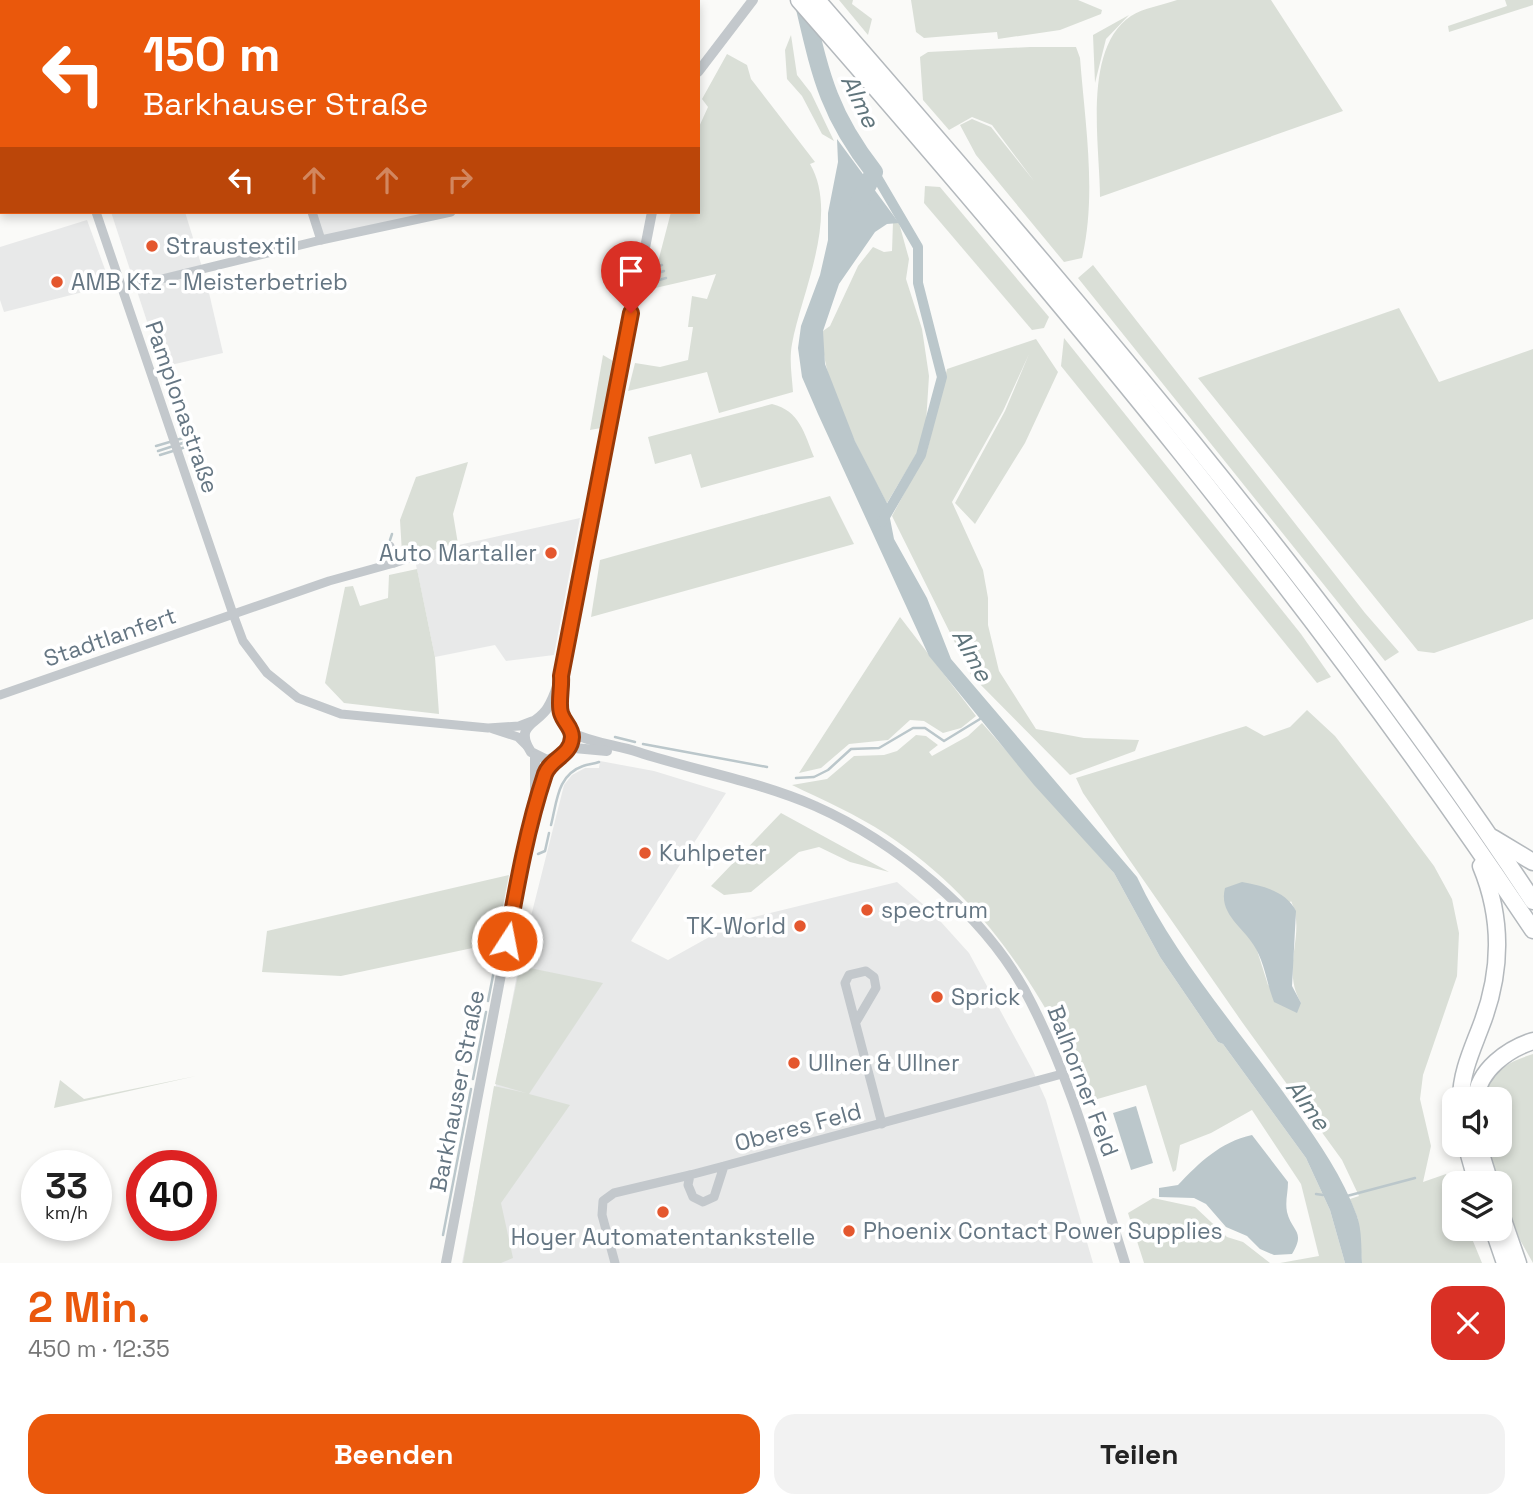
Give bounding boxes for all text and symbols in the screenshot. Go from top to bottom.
text: 150 m [143,23,281,85]
icon: left [28,28,119,119]
water label: Alme [834,69,887,133]
text: Barkhauser Straße [143,84,428,124]
icon: left [222,161,260,199]
icon: ahead [295,161,333,199]
icon: ahead [368,161,406,199]
icon: right [441,161,479,199]
place label: Straustextil [166,231,296,261]
marker: Straustextil [144,238,160,254]
pin [601,241,661,313]
icon: arrive [612,252,650,290]
place label: AMB Kfz - Meisterbetrieb [71,267,348,297]
marker: AMB Kfz - Meisterbetrieb [49,274,65,290]
street label: Pamplonastraße [138,317,226,497]
place label: Auto Martaller [379,538,537,568]
marker: Auto Martaller [543,545,559,561]
street label: Stadtlanfert [40,600,180,674]
water label: Alme [945,623,1000,687]
place label: Kuhlpeter [659,838,767,868]
marker: Kuhlpeter [637,845,653,861]
place label: spectrum [881,895,988,925]
marker: spectrum [859,902,875,918]
position arrow [470,904,544,978]
place label: TK-World [686,911,786,941]
marker: TK-World [792,918,808,934]
place label: Sprick [951,982,1020,1012]
street label: Barkhauser Straße [423,987,491,1195]
marker: Sprick [929,989,945,1005]
street label: Balhorner Feld [1040,1001,1126,1161]
place label: Ullner & Ullner [808,1048,960,1078]
marker: Ullner & Ullner [786,1055,802,1071]
water label: Alme [1279,1073,1338,1137]
map controls [1442,1087,1512,1241]
button: sound [1442,1087,1512,1157]
street label: Oberes Feld [731,1096,865,1158]
speed limit sign: 40 [126,1150,217,1241]
text: 33 [45,1164,88,1208]
button: layers [1442,1171,1512,1241]
text: km/h [45,1201,88,1224]
marker: Hoyer Automatentankstelle [655,1204,671,1220]
place label: Phoenix Contact Power Supplies [863,1216,1223,1246]
place label: Hoyer Automatentankstelle [511,1222,815,1252]
marker: Phoenix Contact Power Supplies [841,1223,857,1239]
text: 2 Min. [28,1281,150,1334]
button: close [1431,1286,1505,1360]
text: 450 m · 12:35 [28,1334,170,1364]
button: Beenden [28,1414,760,1494]
button: Teilen [774,1414,1505,1494]

